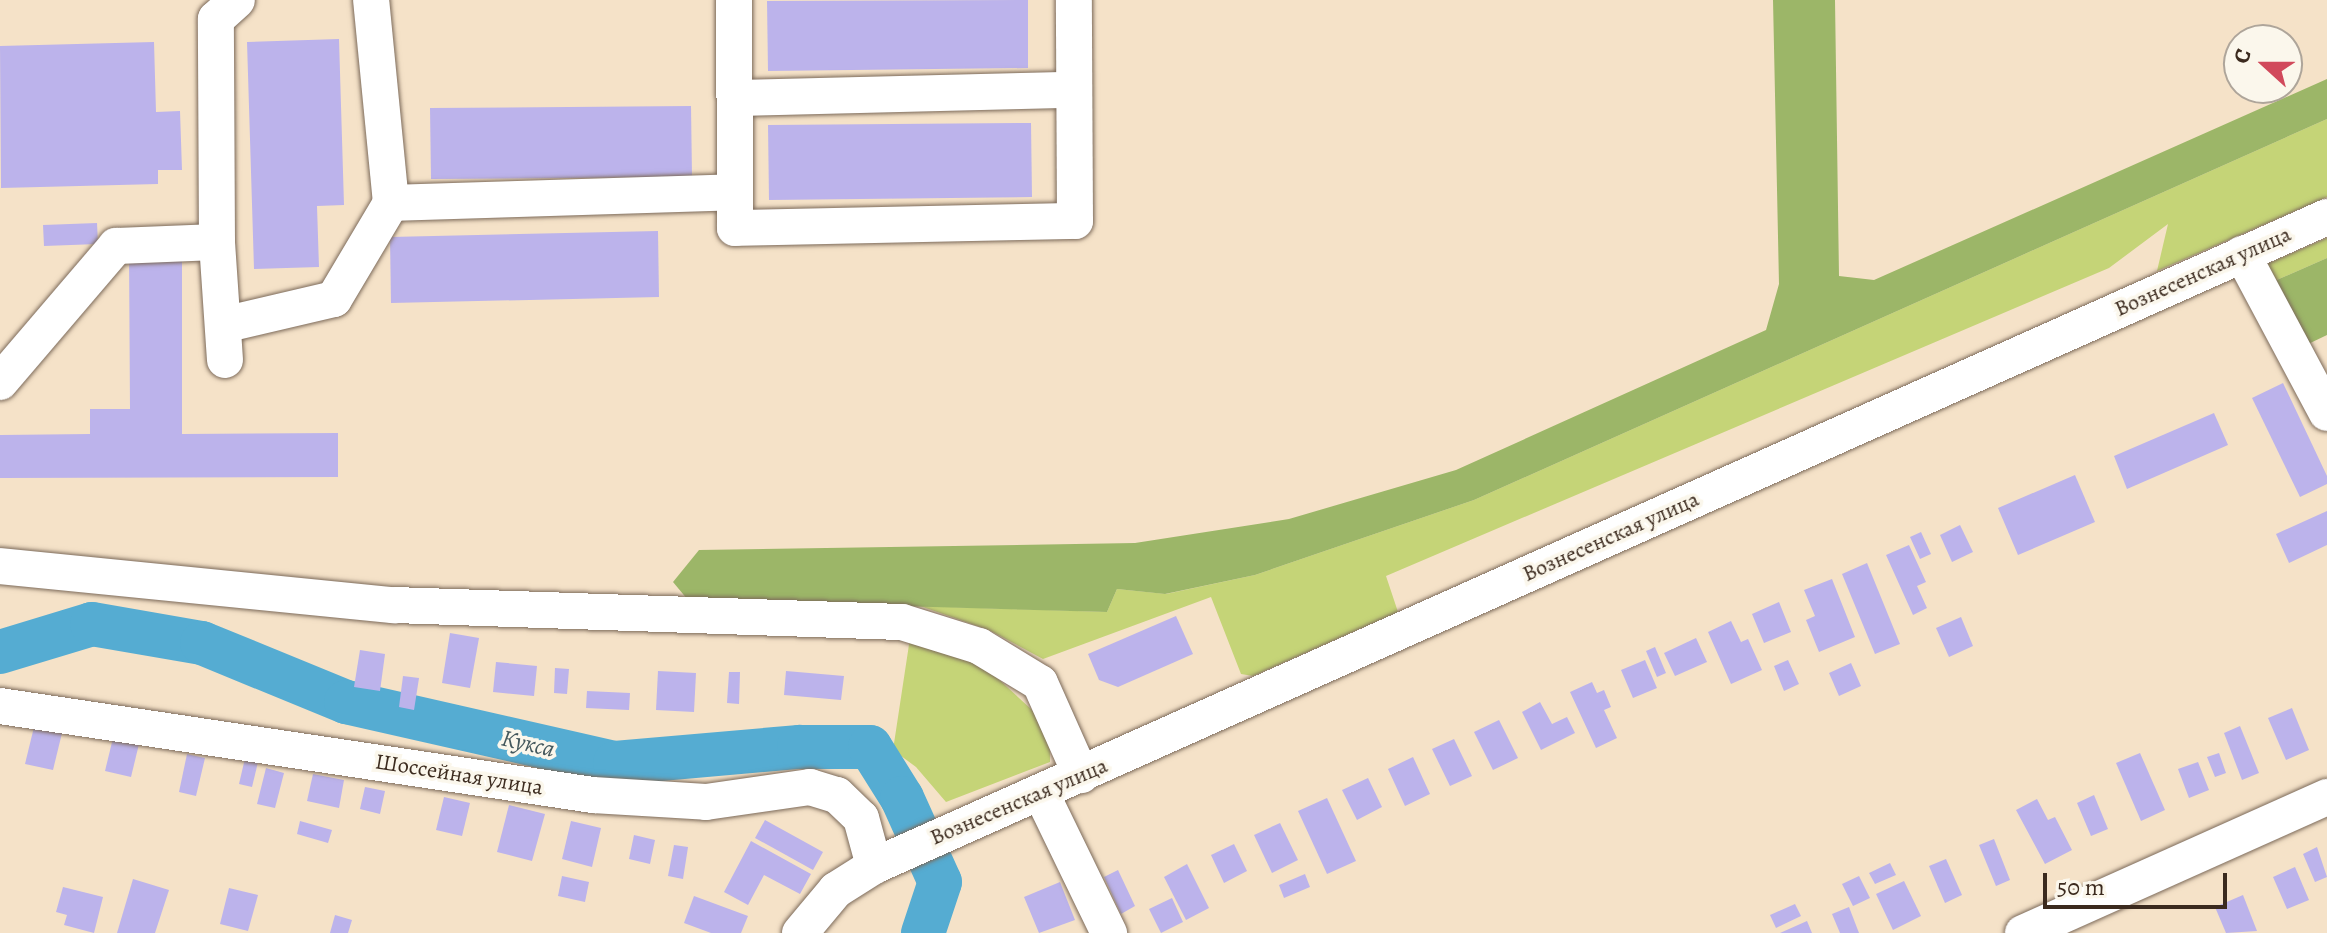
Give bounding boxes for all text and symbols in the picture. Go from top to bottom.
north arrow [2223,24,2303,104]
text: С [2226,44,2259,68]
street label: Вознесенская улица [2111,221,2295,323]
street label: Вознесенская улица [1519,486,1703,588]
water label: Кукса [499,724,557,764]
street label: Шоссейная улица [373,749,545,801]
street label: Вознесенская улица [926,753,1112,851]
scale bar [2047,857,2231,907]
text: 50 m [2057,871,2105,903]

